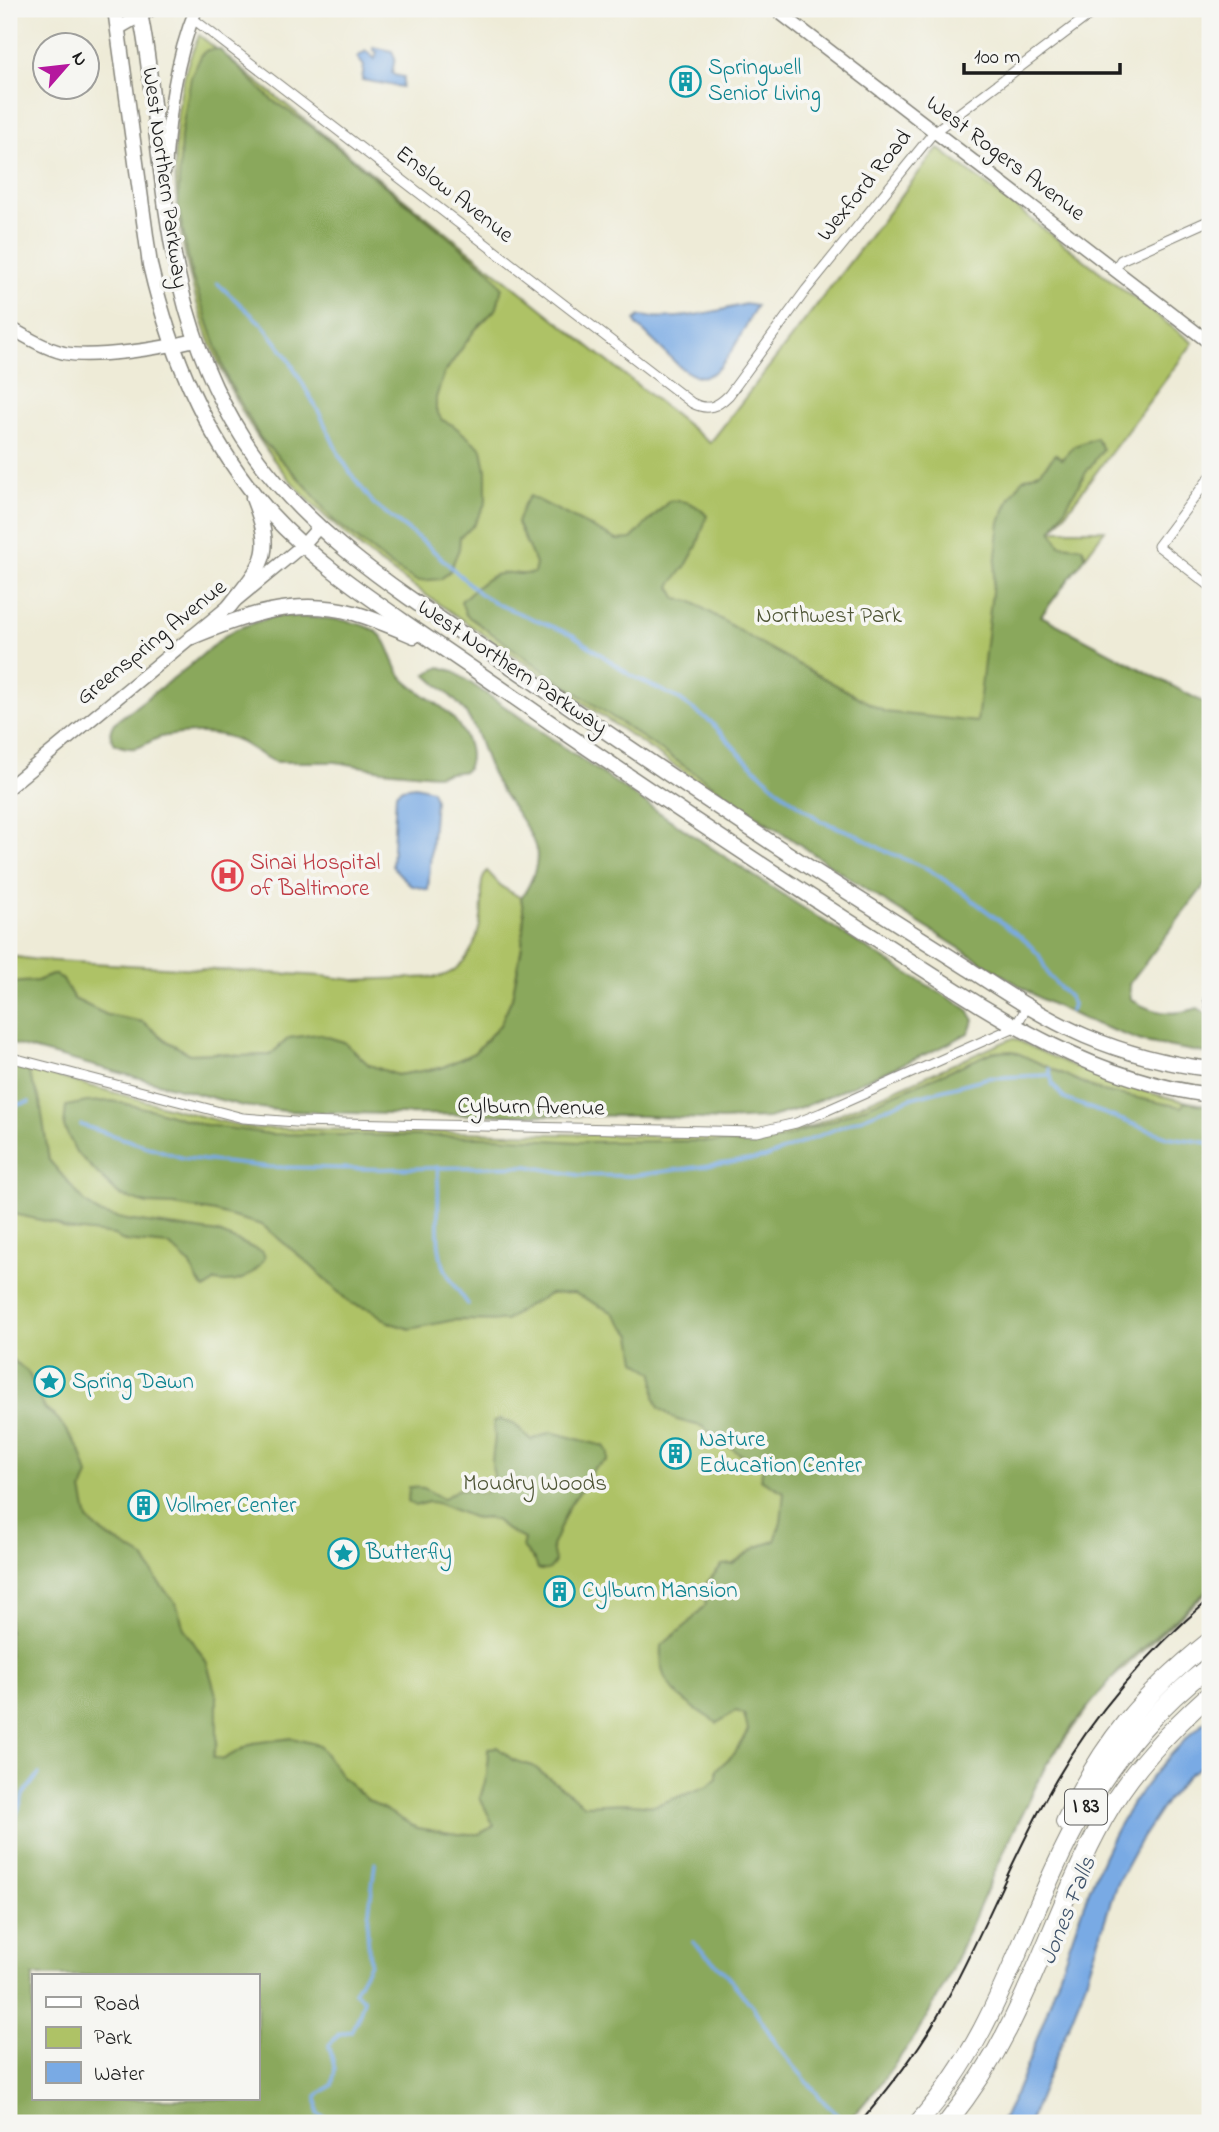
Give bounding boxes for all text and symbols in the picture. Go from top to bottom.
north arrow [32,32,102,102]
scale bar [964,32,1119,76]
text: 100 m [974,43,1020,73]
text: N [64,47,94,71]
place label: Springwell Senior Living [708,52,821,112]
building icon: Springwell Senior Living [668,64,702,98]
street label: West Northern Parkway [130,65,196,291]
street label: West Rogers Avenue [918,88,1092,231]
street label: Wexford Road [810,123,921,249]
street label: Enslow Avenue [388,138,521,252]
street label: Greenspring Avenue [70,571,236,715]
street label: West Northern Parkway [409,592,614,746]
park label: Northwest Park [756,600,903,633]
place label: Sinai Hospital of Baltimore [250,847,380,906]
hospital icon: Sinai Hospital of Baltimore [210,859,244,893]
street label: Cylburn Avenue [457,1090,606,1128]
place icon: Spring Dawn [32,1365,66,1399]
place label: Spring Dawn [72,1366,194,1400]
place label: Nature Education Center [699,1424,863,1483]
building icon: Nature Education Center [659,1436,693,1470]
park label: Moudry Woods [463,1468,607,1503]
building icon: Vollmer Center [126,1489,160,1523]
place label: Vollmer Center [165,1490,297,1523]
place icon: Butterfly [326,1536,360,1570]
place label: Butterfly [365,1537,452,1572]
building icon: Cylburn Mansion [542,1574,576,1608]
place label: Cylburn Mansion [582,1575,738,1610]
road number: I 83 [1065,1790,1107,1825]
water label: Jones Falls [1031,1851,1107,1970]
legend [32,1974,259,2100]
text: Road [94,1990,140,2020]
text: Park [94,2024,133,2054]
text: Water [94,2060,145,2090]

